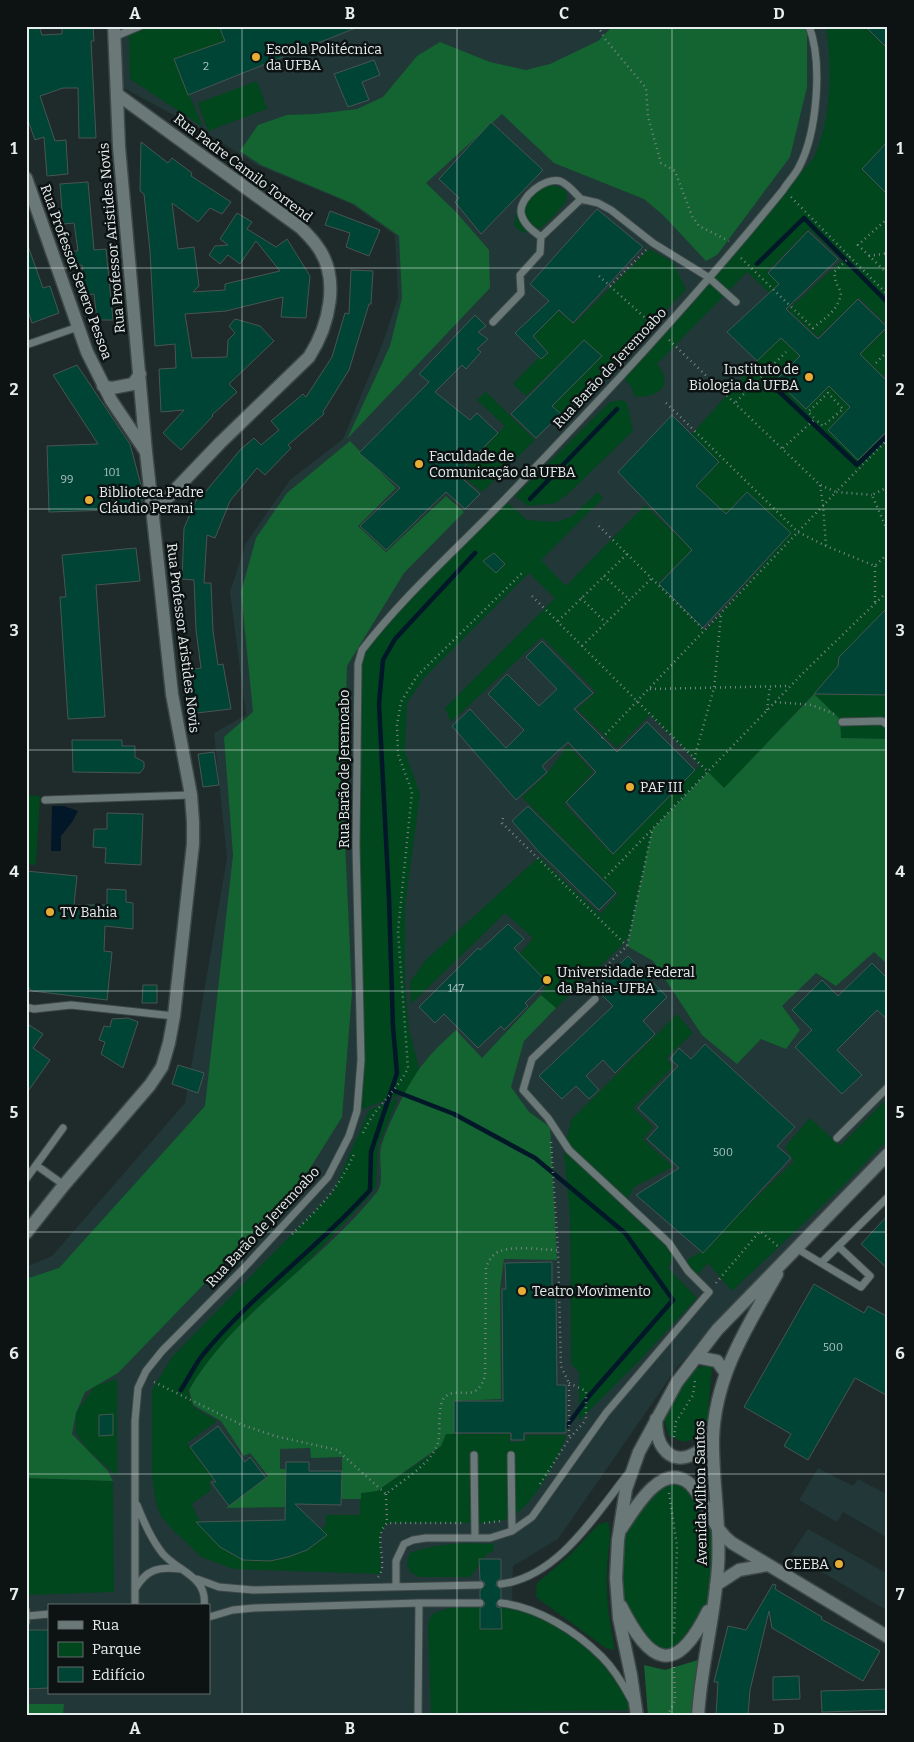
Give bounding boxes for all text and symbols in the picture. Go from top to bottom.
text: A [129,4,141,23]
text: B [345,4,355,23]
text: C [559,4,569,23]
text: D [773,4,785,23]
place label: Escola Politécnica da UFBA [266,41,382,74]
marker: Escola Politécnica da UFBA [250,51,262,63]
house number: 2 [203,60,209,73]
street label: Rua Padre Camilo Torrend [170,110,316,226]
text: 1 [11,139,18,158]
text: 1 [897,139,904,158]
street label: Rua Professor Aristides Novis [95,142,129,334]
street label: Rua Professor Severo Pessoa [36,182,116,362]
street label: Rua Barão de Jeremoabo [550,304,670,432]
place label: Instituto de Biologia da UFBA [689,361,799,394]
marker: Instituto de Biologia da UFBA [803,371,815,383]
text: 2 [9,380,19,399]
text: 2 [895,380,905,399]
place label: Faculdade de Comunicação da UFBA [429,448,576,481]
marker: Faculdade de Comunicação da UFBA [413,458,425,470]
house number: 101 [104,466,121,479]
house number: 99 [61,473,73,486]
place label: Biblioteca Padre Cláudio Perani [99,484,204,517]
marker: Biblioteca Padre Cláudio Perani [83,494,95,506]
street label: Rua Professor Aristides Novis [163,542,203,734]
text: 3 [9,621,19,640]
text: 3 [895,621,905,640]
street label: Rua Barão de Jeremoabo [336,690,353,848]
place label: PAF III [640,779,683,796]
marker: PAF III [624,781,636,793]
text: 4 [9,862,19,881]
text: 4 [895,862,905,881]
place label: TV Bahia [60,904,118,921]
marker: TV Bahia [44,906,56,918]
place label: Universidade Federal da Bahia-UFBA [557,964,695,997]
marker: Universidade Federal da Bahia-UFBA [541,974,553,986]
house number: 147 [448,982,465,995]
text: 5 [10,1103,19,1122]
text: 5 [896,1103,905,1122]
house number: 500 [713,1146,733,1159]
street label: Rua Barão de Jeremoabo [203,1163,323,1291]
place label: Teatro Movimento [532,1283,651,1300]
marker: Teatro Movimento [516,1285,528,1297]
house number: 500 [823,1341,843,1354]
text: 6 [9,1344,19,1363]
text: 6 [895,1344,905,1363]
street label: Avenida Milton Santos [691,1420,711,1566]
place label: CEEBA [784,1556,829,1573]
marker: CEEBA [833,1558,845,1570]
text: 7 [10,1585,19,1604]
text: 7 [896,1585,905,1604]
legend [48,1604,210,1694]
text: Rua [92,1616,119,1634]
text: Parque [92,1640,141,1658]
text: Edifício [92,1666,145,1684]
text: A [129,1719,141,1738]
text: B [345,1719,355,1738]
text: C [559,1719,569,1738]
text: D [773,1719,785,1738]

